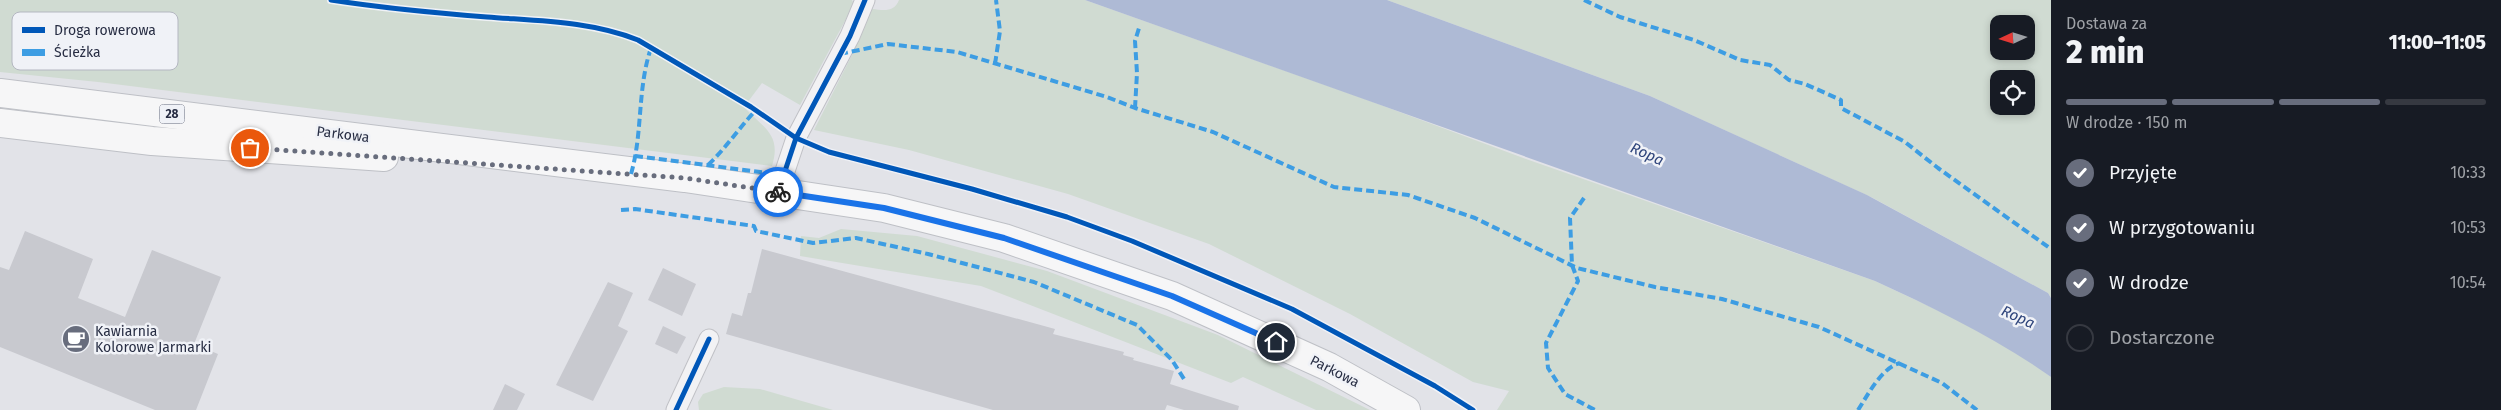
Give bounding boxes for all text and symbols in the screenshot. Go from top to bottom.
legend [12,12,178,70]
text: Dostawa za [2066,14,2147,33]
north arrow [1990,15,2035,60]
map controls [1990,15,2035,115]
text: Droga rowerowa [54,22,156,39]
text: 11:00–11:05 [2389,31,2486,54]
text: 2 min [2066,33,2144,71]
text: Ścieżka [54,43,101,61]
button: locate [1990,70,2035,115]
road number: 28 [160,105,184,124]
text: W drodze · 150 m [2066,113,2187,132]
street label: Parkowa [316,123,370,146]
pin [229,127,271,169]
icon: bag [236,134,264,162]
water label: Ropa [1628,139,1666,169]
icon: check [2066,159,2094,187]
text: Przyjęte [2109,161,2177,184]
text: 10:33 [2450,163,2486,182]
courier [753,167,803,217]
icon: bike [764,178,792,206]
icon: check [2066,214,2094,242]
text: W przygotowaniu [2109,216,2255,239]
text: 10:53 [2450,218,2486,237]
icon: check [2066,269,2094,297]
text: W drodze [2109,271,2189,294]
text: 10:54 [2450,273,2486,292]
water label: Ropa [1999,302,2037,332]
pin [1255,321,1297,363]
place label: Kawiarnia Kolorowe Jarmarki [95,323,211,356]
cafe icon: Kawiarnia Kolorowe Jarmarki [61,324,91,354]
text: Dostarczone [2109,326,2215,349]
icon: home [1262,328,1290,356]
street label: Parkowa [1307,352,1362,391]

